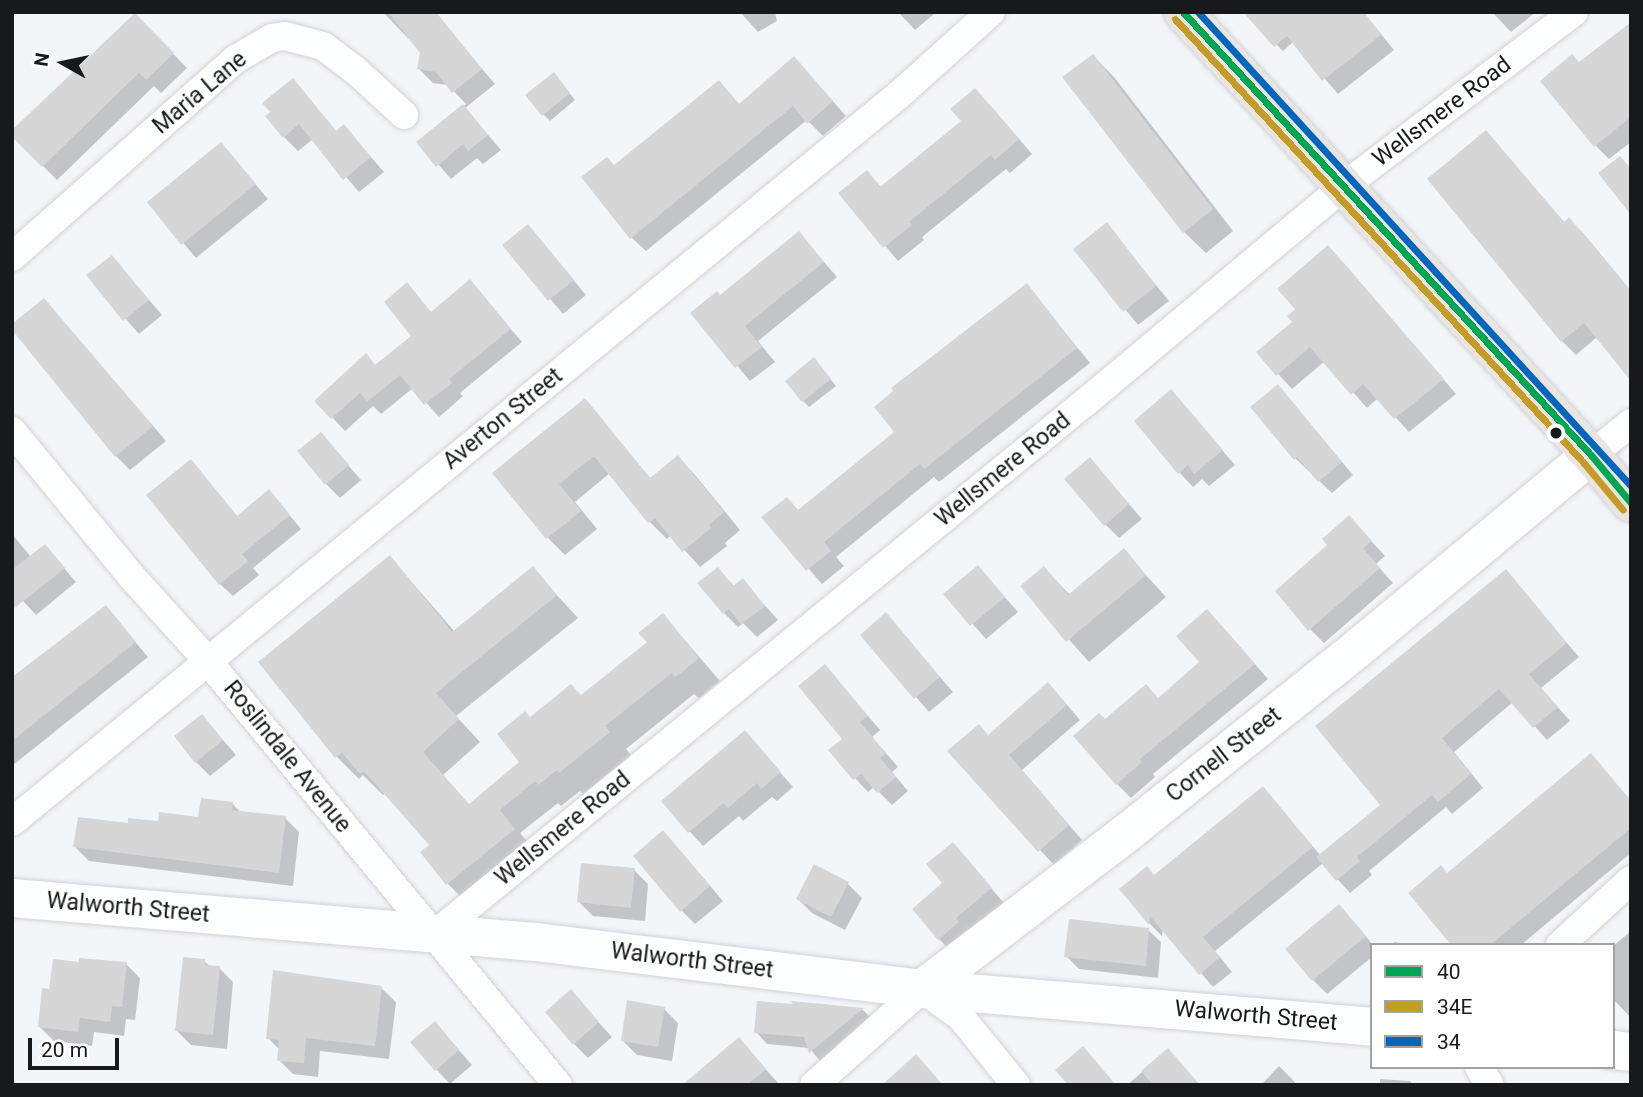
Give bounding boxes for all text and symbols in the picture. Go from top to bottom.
north arrow [28,28,98,98]
street label: Maria Lane [147,46,253,140]
text: N [29,51,54,68]
street label: Wellsmere Road [1367,51,1517,173]
street label: Averton Street [438,362,568,476]
street label: Wellsmere Road [930,407,1076,533]
unlabelled marker [1549,426,1563,440]
street label: Roslindale Avenue [217,676,357,838]
street label: Cornell Street [1161,702,1287,808]
street label: Wellsmere Road [490,766,636,892]
street label: Walworth Street [45,887,211,929]
street label: Walworth Street [609,937,775,985]
legend [1370,943,1615,1069]
text: 40 [1437,960,1461,984]
street label: Walworth Street [1173,995,1339,1037]
text: 34E [1437,995,1473,1019]
scale bar [32,1024,122,1068]
text: 34 [1437,1030,1461,1054]
text: 20 m [41,1038,88,1062]

